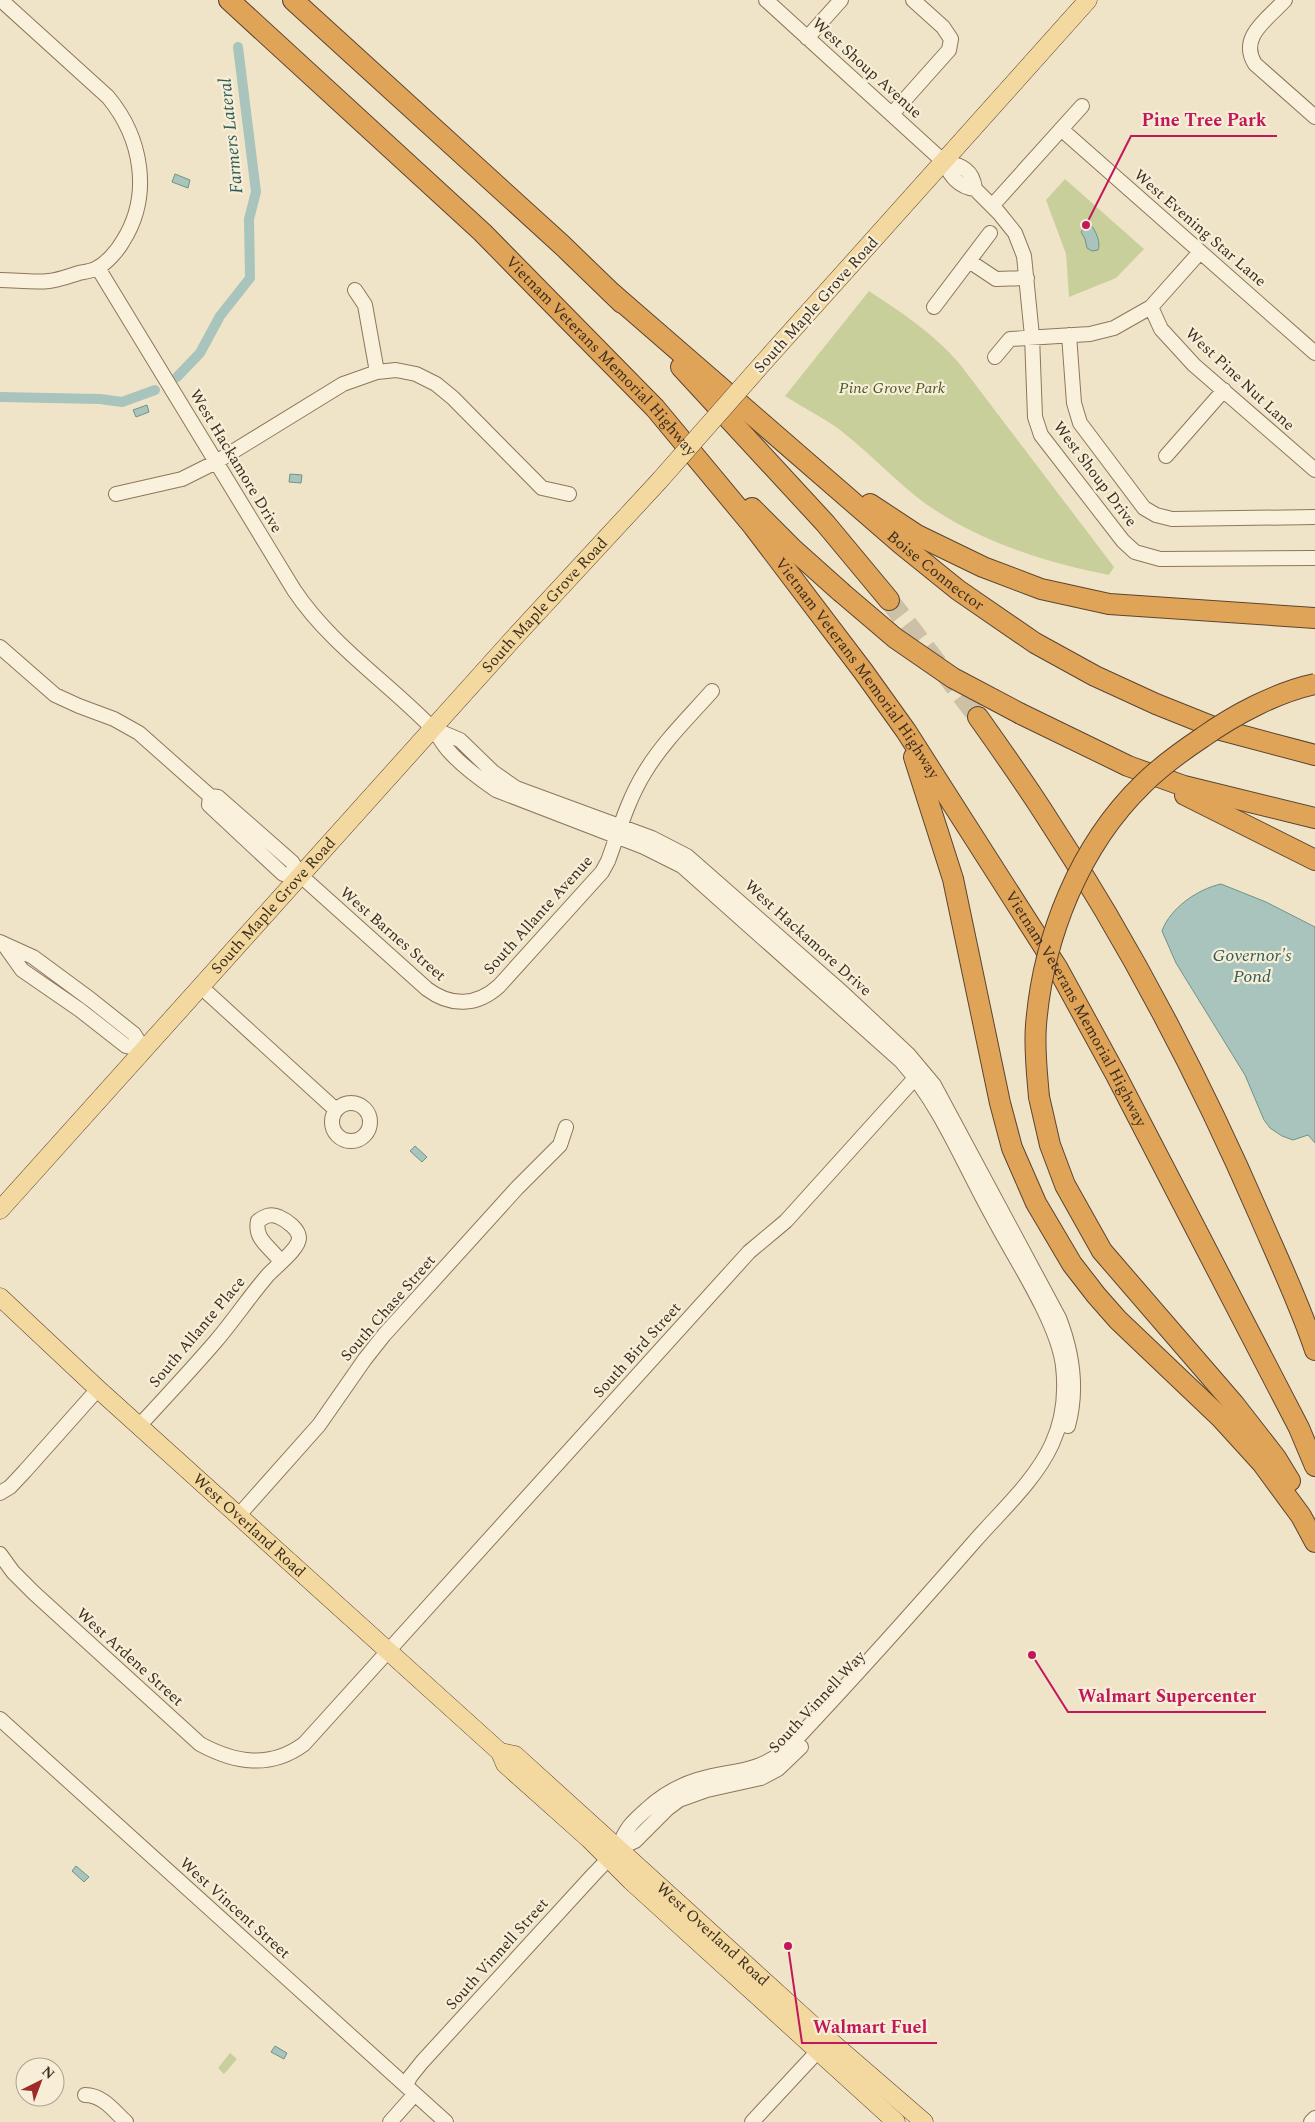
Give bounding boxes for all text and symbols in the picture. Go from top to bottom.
street label: West Shoup Avenue [807,12,927,124]
water label: Farmers Lateral [211,76,251,195]
callout: Pine Tree Park [1131,103,1277,136]
text: Pine Tree Park [1141,107,1267,134]
street label: West Evening Star Lane [1128,163,1272,293]
street label: South Maple Grove Road [748,231,884,379]
street label: Vietnam Veterans Memorial Highway [500,250,703,462]
street label: West Pine Nut Lane [1180,322,1300,436]
park label: Pine Grove Park [839,376,946,400]
street label: West Hackamore Drive [183,384,289,538]
street label: West Shoup Drive [1047,416,1143,532]
street label: Boise Connector [882,525,989,617]
street label: South Maple Grove Road [476,532,613,678]
street label: Vietnam Veterans Memorial Highway [769,552,946,785]
street label: South Maple Grove Road [205,832,341,980]
street label: South Allante Avenue [478,850,598,980]
street label: West Hackamore Drive [739,874,877,1002]
street label: West Barnes Street [334,881,452,987]
street label: Vietnam Veterans Memorial Highway [999,886,1153,1132]
water label: Governor's Pond [1212,942,1292,990]
street label: South Chase Street [335,1249,441,1367]
street label: South Allante Place [143,1271,251,1393]
street label: South Bird Street [587,1296,687,1403]
street label: West Overland Road [187,1468,311,1583]
street label: West Ardene Street [71,1602,189,1712]
street label: South Vinnell Way [763,1644,872,1759]
callout: Walmart Supercenter [1068,1679,1266,1712]
text: Walmart Supercenter [1078,1683,1256,1710]
street label: West Vincent Street [174,1852,296,1965]
street label: West Overland Road [651,1876,775,1992]
street label: South Vinnell Street [440,1892,554,2016]
callout: Walmart Fuel [802,2010,937,2043]
text: Walmart Fuel [813,2014,927,2041]
north arrow [15,2057,65,2107]
text: N [37,2061,60,2084]

